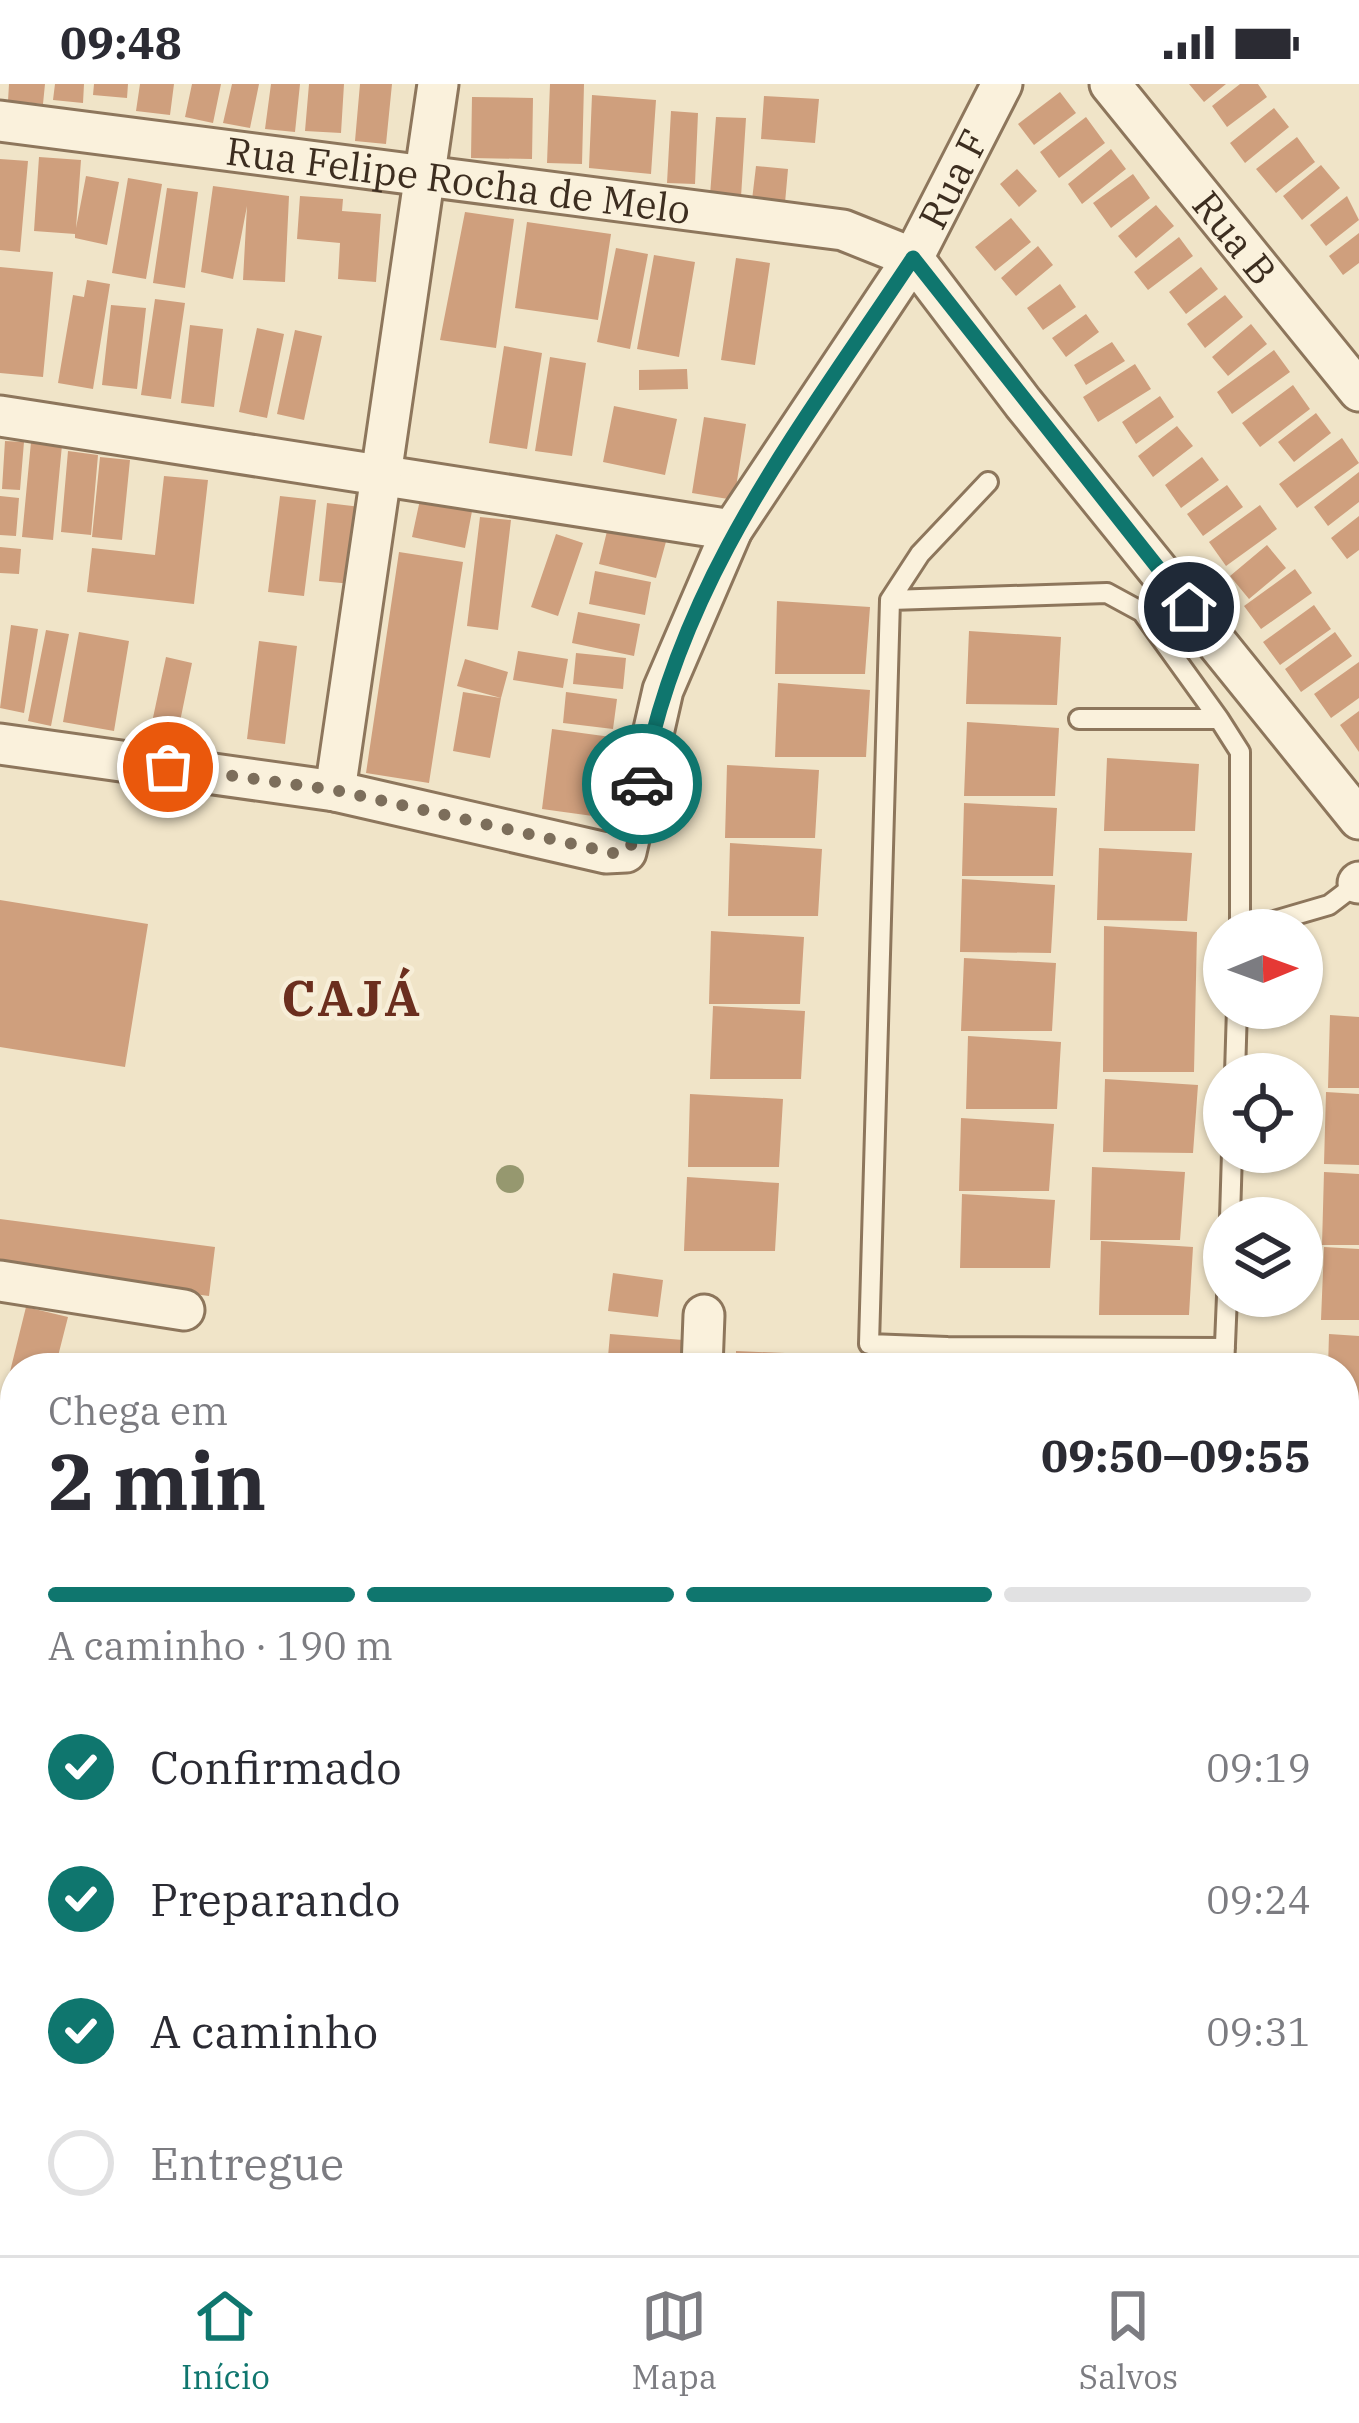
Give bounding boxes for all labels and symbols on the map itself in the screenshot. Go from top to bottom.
street label: Rua F [906,121,999,237]
street label: Rua Felipe Rocha de Melo [223,124,693,235]
street label: Rua B [1182,180,1289,295]
pin [1138,556,1240,658]
pin [117,716,219,818]
courier [582,724,702,844]
north arrow [1203,909,1323,1029]
district label: CAJÁ [281,964,423,1030]

